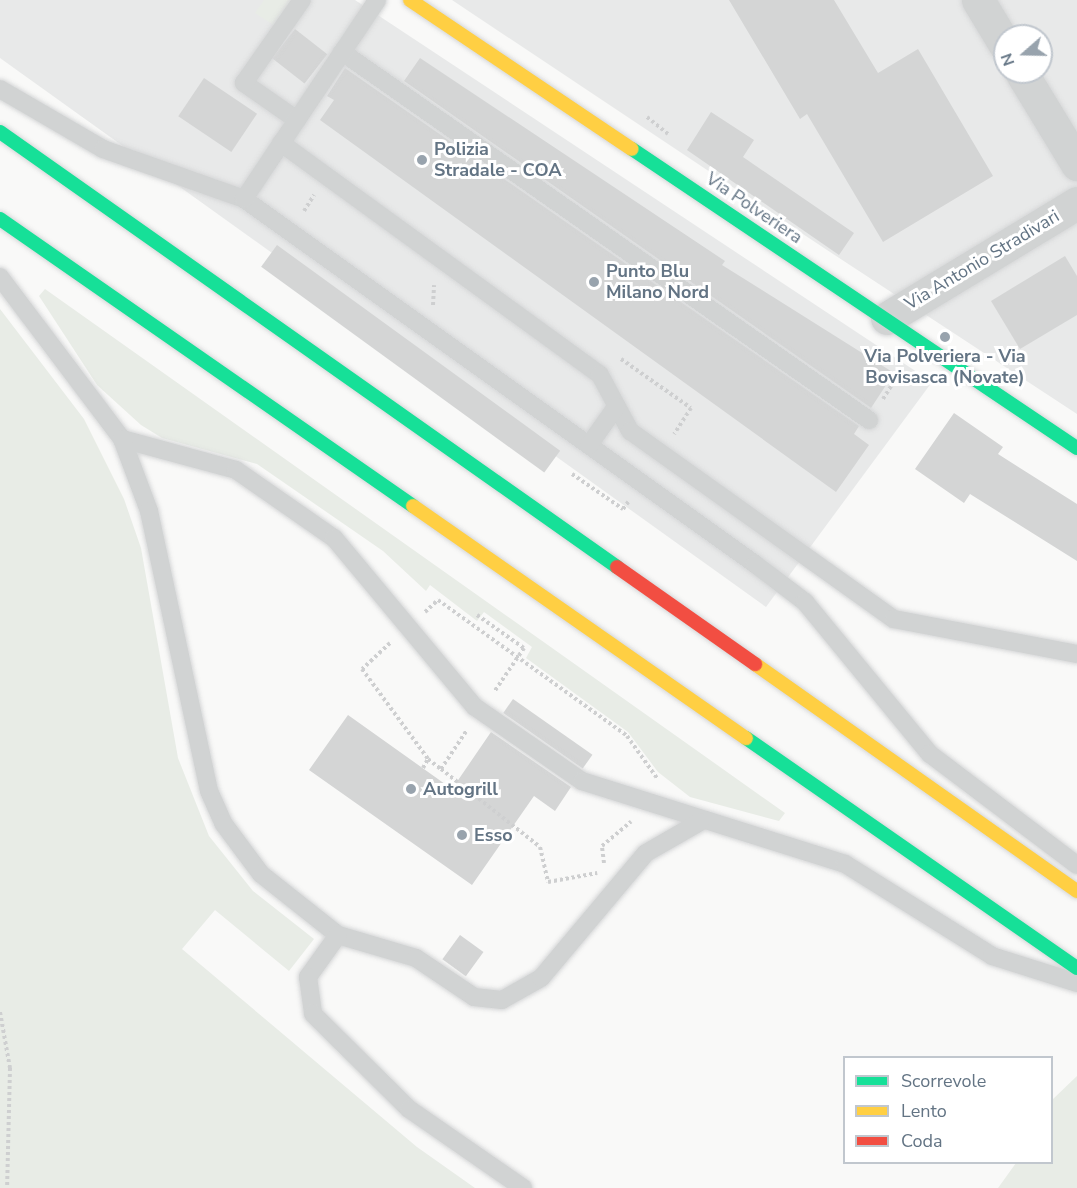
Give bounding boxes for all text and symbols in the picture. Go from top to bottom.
north arrow [993,24,1053,84]
text: N [996,50,1020,69]
place label: Polizia Stradale - COA [434,139,562,182]
marker: Polizia Stradale - COA [415,153,429,167]
street label: Via Polveriera [702,168,806,248]
street label: Via Antonio Stradivari [901,205,1063,315]
place label: Punto Blu Milano Nord [606,261,709,304]
marker: Punto Blu Milano Nord [587,275,601,289]
marker: Via Polveriera - Via Bovisasca (Novate) [938,330,952,344]
place label: Via Polveriera - Via Bovisasca (Novate) [864,346,1026,388]
place label: Autogrill [423,778,498,800]
marker: Autogrill [404,782,418,796]
place label: Esso [474,824,513,846]
marker: Esso [455,828,469,842]
legend [843,1056,1053,1164]
text: Scorrevole [901,1069,986,1093]
text: Lento [901,1099,947,1123]
text: Coda [901,1129,943,1153]

